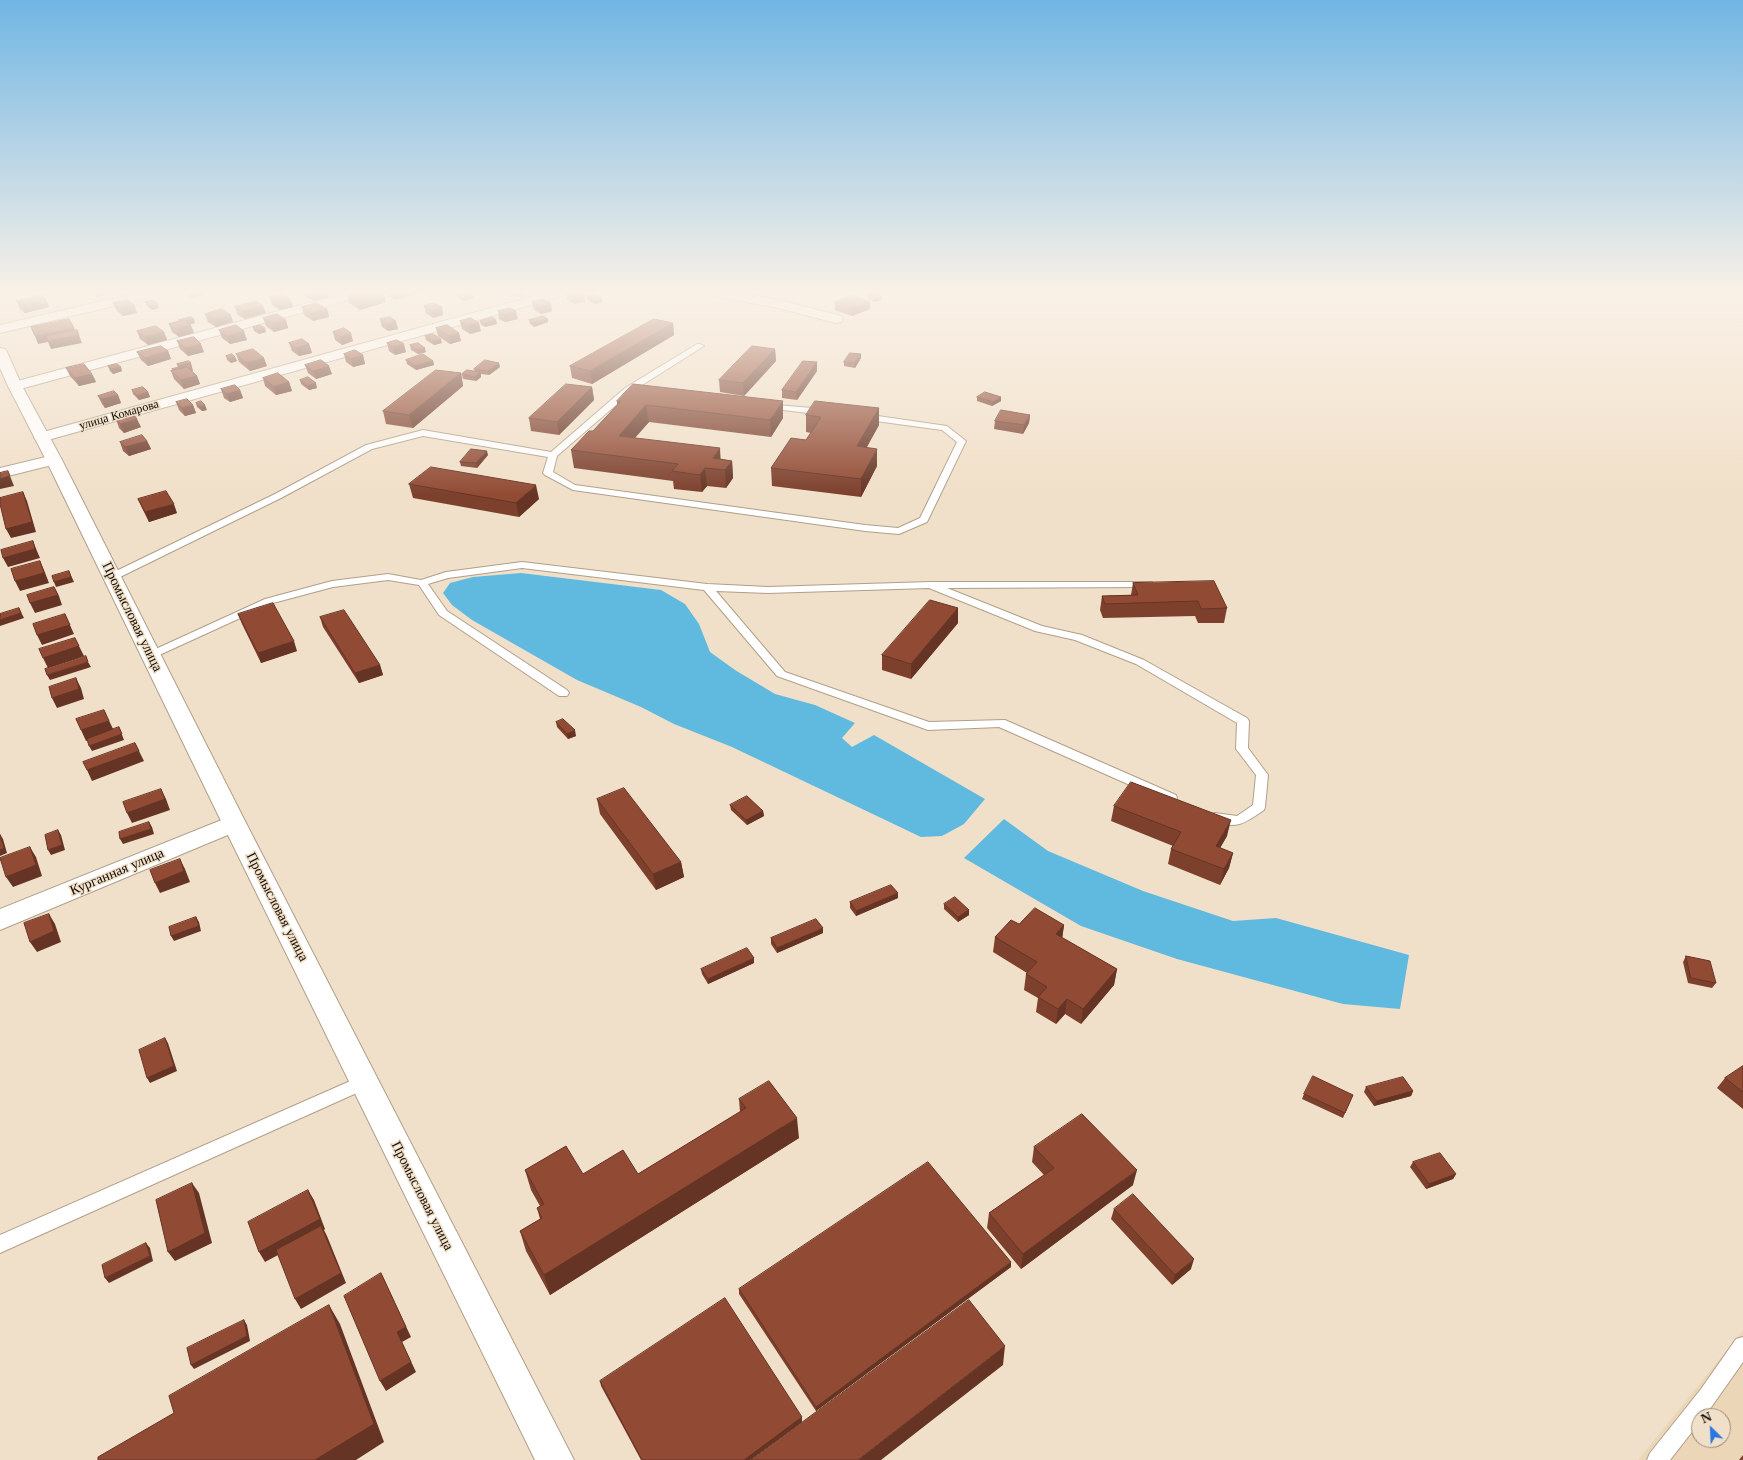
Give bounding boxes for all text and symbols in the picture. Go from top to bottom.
street label: улица Комарова [78,397,160,433]
street label: Промысловая улица [98,559,166,675]
street label: Курганная улица [67,845,167,899]
street label: Промысловая улица [242,850,312,964]
street label: Промысловая улица [387,1139,457,1253]
north arrow [1691,1408,1731,1448]
text: N [1699,1409,1714,1426]

